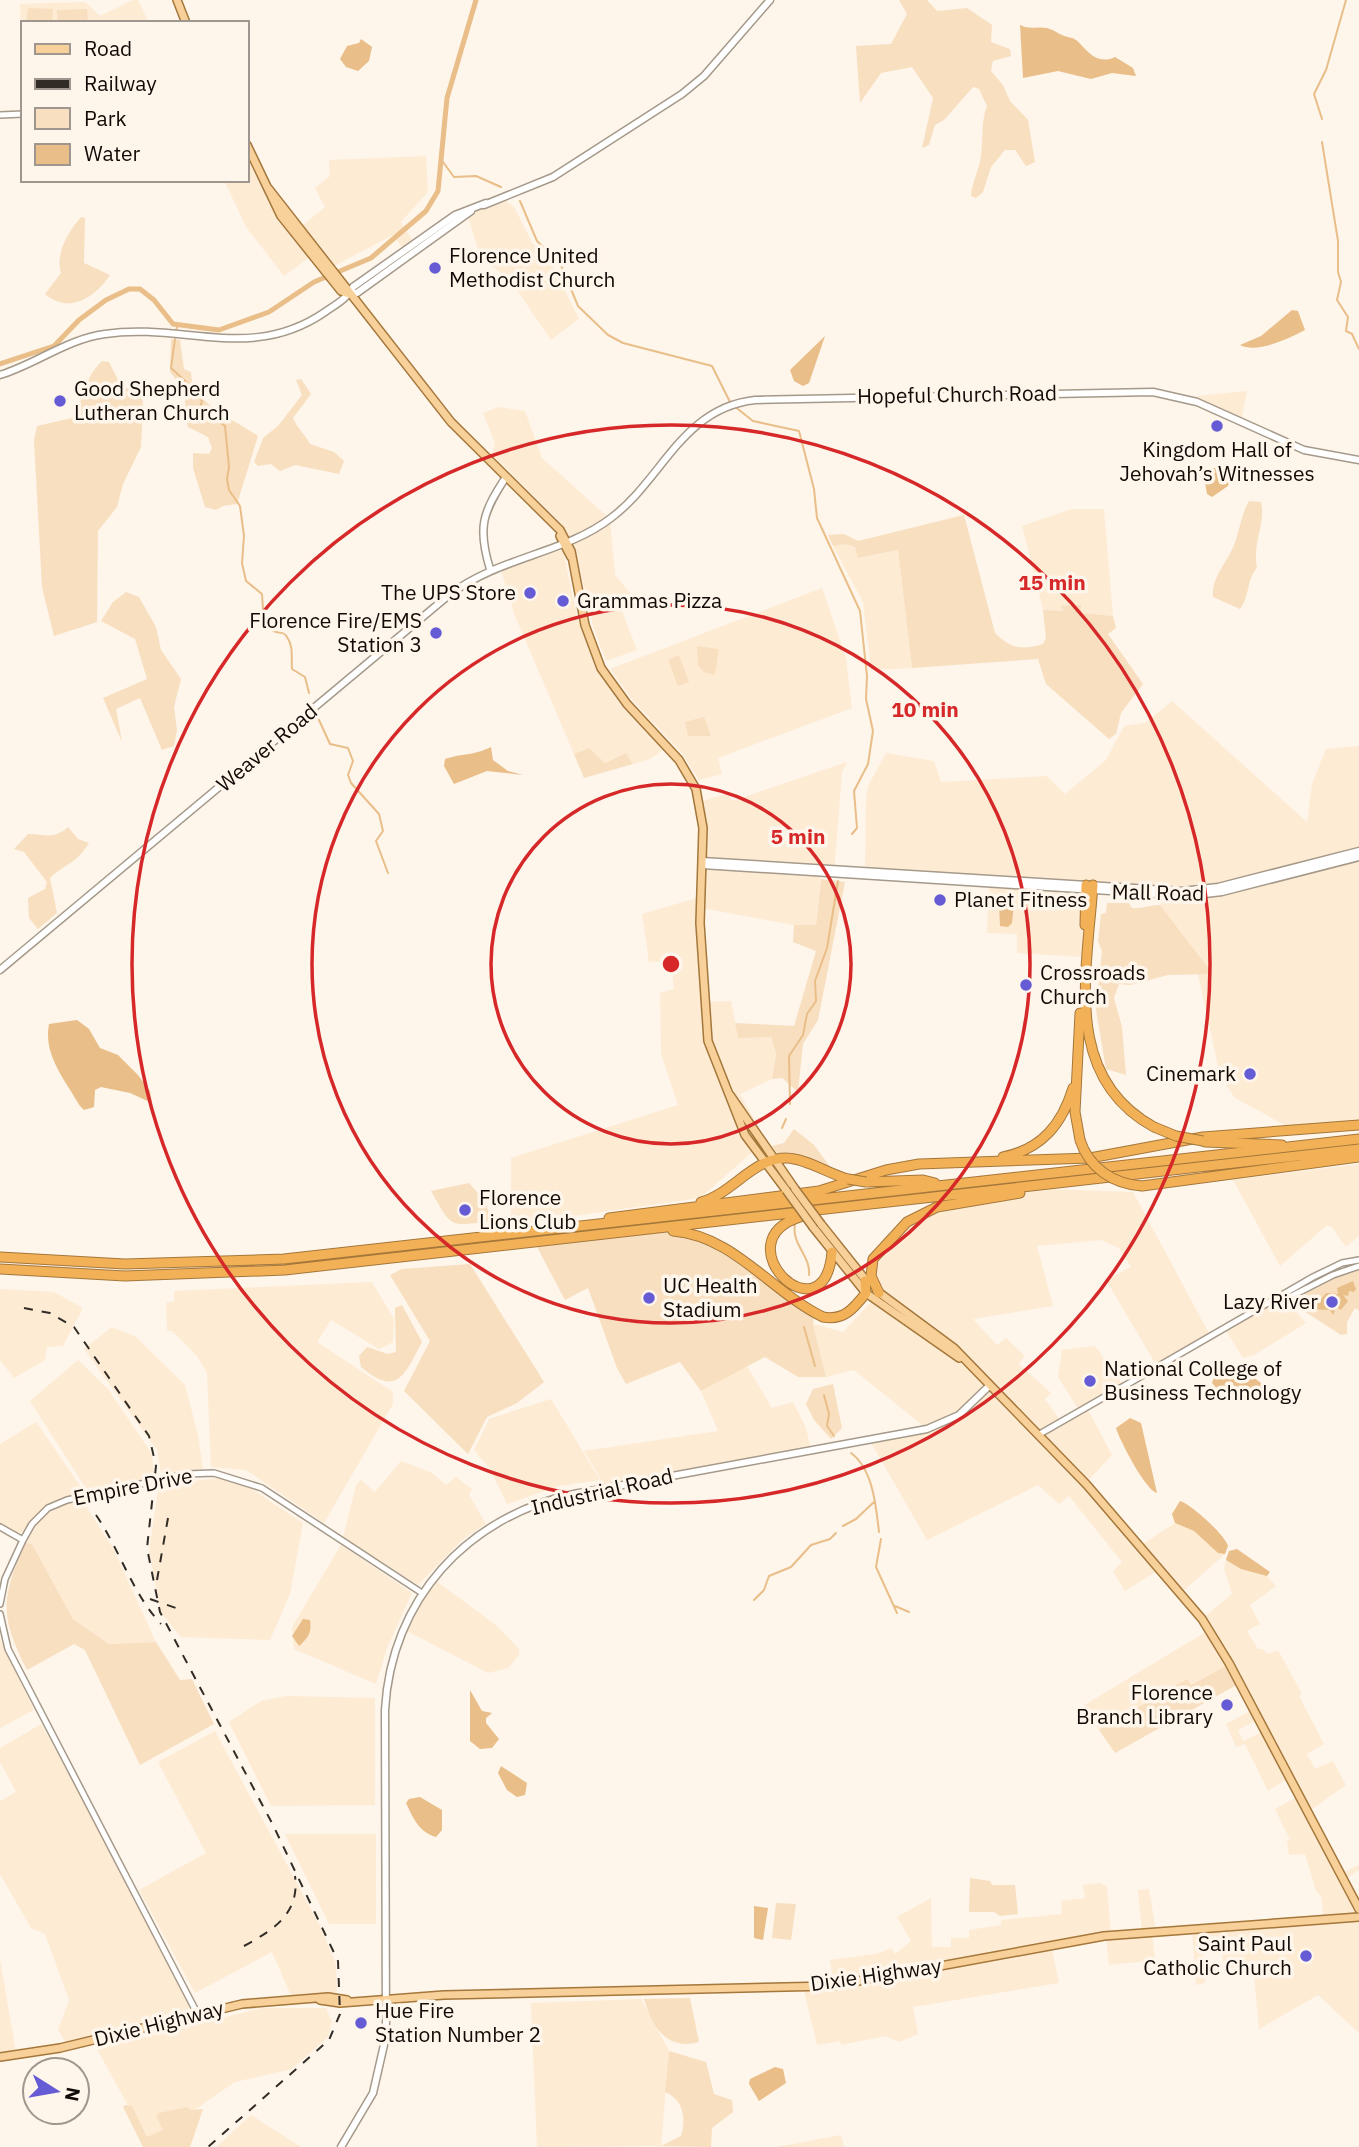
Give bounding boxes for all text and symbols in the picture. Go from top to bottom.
legend [21,21,248,182]
text: Road [84,34,132,62]
text: Railway [84,69,157,97]
text: Park [84,104,127,132]
text: Water [84,139,141,167]
place label: Florence United Methodist Church [449,241,615,293]
marker: Florence United Methodist Church [427,260,443,276]
place label: Good Shepherd Lutheran Church [74,374,230,426]
street label: Hopeful Church Road [857,378,1057,410]
marker: Good Shepherd Lutheran Church [52,393,68,409]
marker: Kingdom Hall of Jehovah’s Witnesses [1209,418,1225,434]
place label: Kingdom Hall of Jehovah’s Witnesses [1119,435,1315,487]
text: 15 min [1018,568,1086,596]
place label: The UPS Store [381,578,516,606]
marker: The UPS Store [522,585,538,601]
place label: Grammas Pizza [577,586,722,614]
marker: Grammas Pizza [555,593,571,609]
place label: Florence Fire/EMS Station 3 [249,606,422,658]
marker: Florence Fire/EMS Station 3 [428,625,444,641]
text: 10 min [891,695,959,723]
street label: Weaver Road [210,697,323,798]
text: 5 min [771,822,825,850]
street label: Mall Road [1111,877,1205,907]
place label: Planet Fitness [954,885,1088,913]
marker: Planet Fitness [932,892,948,908]
centre of rings [659,952,683,976]
place label: Crossroads Church [1040,958,1146,1010]
marker: Crossroads Church [1018,977,1034,993]
place label: Cinemark [1146,1059,1236,1087]
marker: Cinemark [1242,1066,1258,1082]
place label: Florence Lions Club [479,1183,577,1235]
marker: Florence Lions Club [457,1202,473,1218]
place label: UC Health Stadium [663,1271,758,1323]
place label: Lazy River [1223,1287,1318,1315]
marker: UC Health Stadium [641,1290,657,1306]
marker: Lazy River [1324,1294,1340,1310]
place label: National College of Business Technology [1104,1354,1302,1406]
marker: National College of Business Technology [1082,1373,1098,1389]
street label: Empire Drive [71,1461,195,1511]
street label: Industrial Road [528,1461,676,1521]
place label: Florence Branch Library [1076,1678,1214,1730]
marker: Florence Branch Library [1219,1697,1235,1713]
place label: Saint Paul Catholic Church [1143,1929,1292,1981]
marker: Saint Paul Catholic Church [1298,1948,1314,1964]
street label: Dixie Highway [808,1951,944,1997]
street label: Dixie Highway [91,1993,227,2053]
place label: Hue Fire Station Number 2 [375,1996,541,2048]
marker: Hue Fire Station Number 2 [353,2015,369,2031]
north arrow [21,2056,91,2126]
text: N [60,2085,86,2103]

